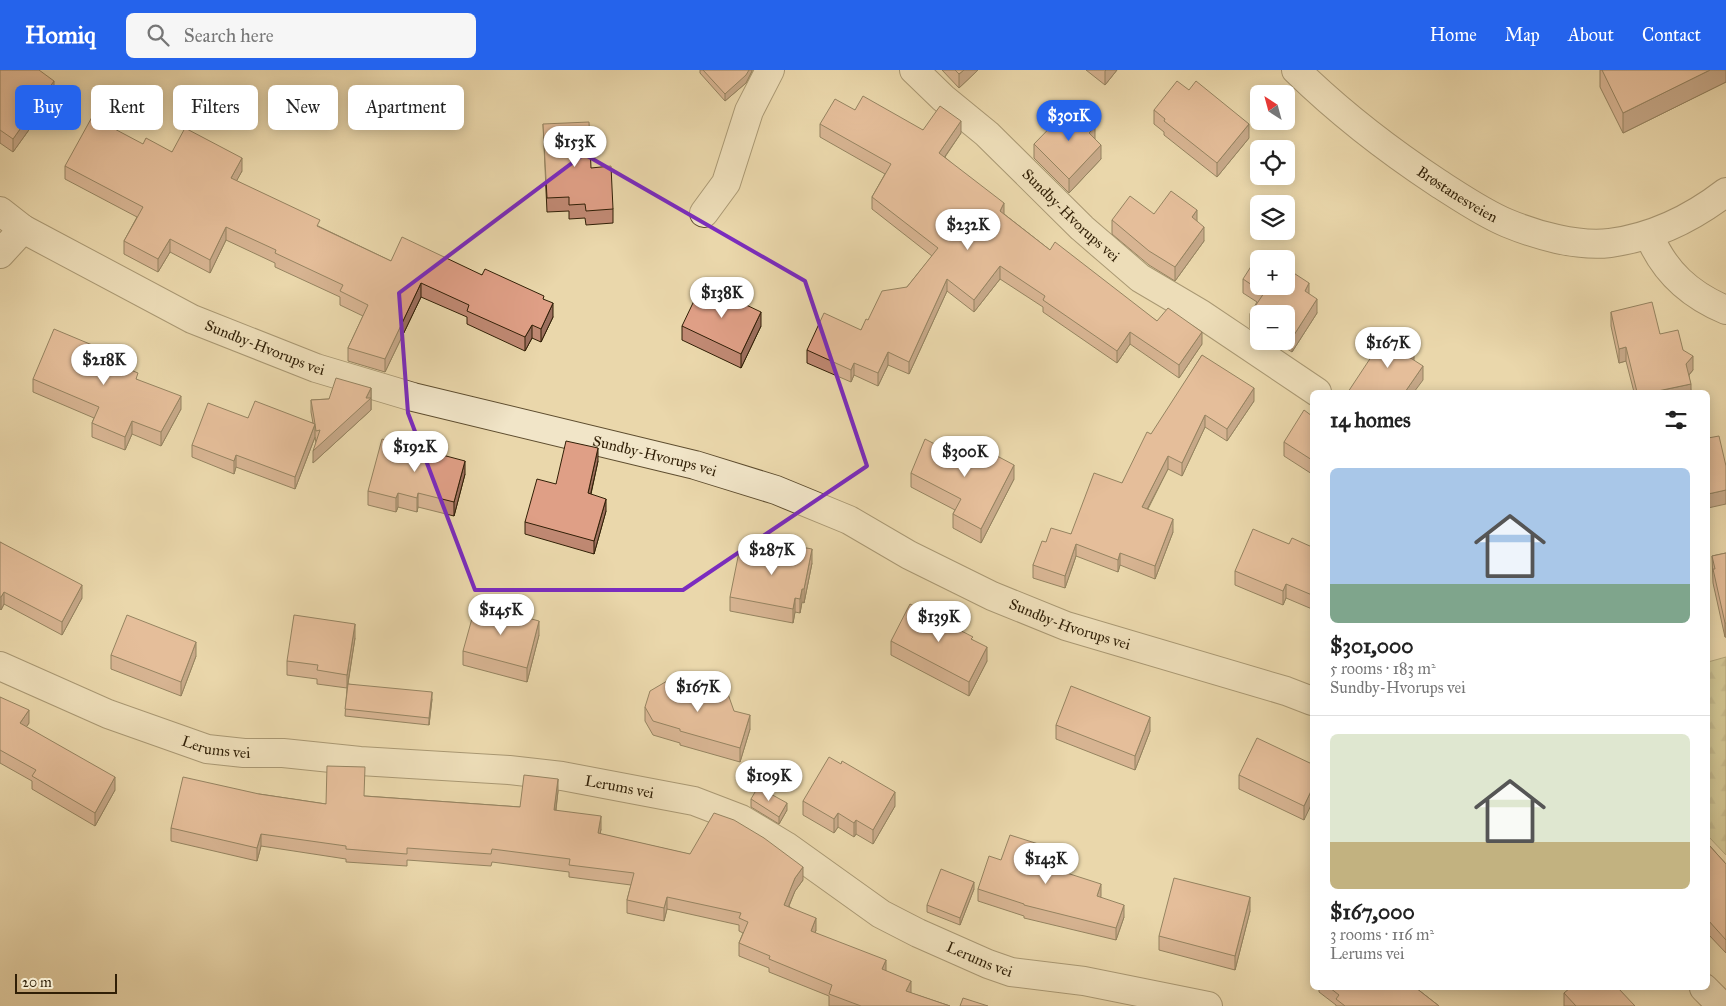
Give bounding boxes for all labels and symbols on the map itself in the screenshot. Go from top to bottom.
north arrow [1250,85,1295,130]
pin: $301K [1034,100,1104,142]
pin: $153K [540,126,610,168]
street label: Brøstanesveien [1413,162,1500,226]
street label: Sundby-Hvorups vei [1018,165,1123,265]
pin: $232K [933,208,1003,251]
pin: $138K [687,276,757,319]
street label: Sundby-Hvorups vei [202,316,327,379]
pin: $167K [1353,326,1423,369]
pin: $218K [69,344,139,386]
pin: $192K [380,430,450,473]
street label: Sundby-Hvorups vei [591,432,719,480]
pin: $300K [930,436,1000,478]
pin: $287K [737,534,807,576]
pin: $145K [466,594,536,636]
street label: Sundby-Hvorups vei [1006,595,1133,654]
pin: $139K [904,600,974,643]
pin: $167K [663,670,733,713]
street label: Lerums vei [179,732,250,762]
pin: $109K [734,760,804,802]
street label: Lerums vei [584,772,656,802]
pin: $143K [1011,842,1081,885]
street label: Lerums vei [944,938,1015,981]
scale bar [15,971,118,994]

